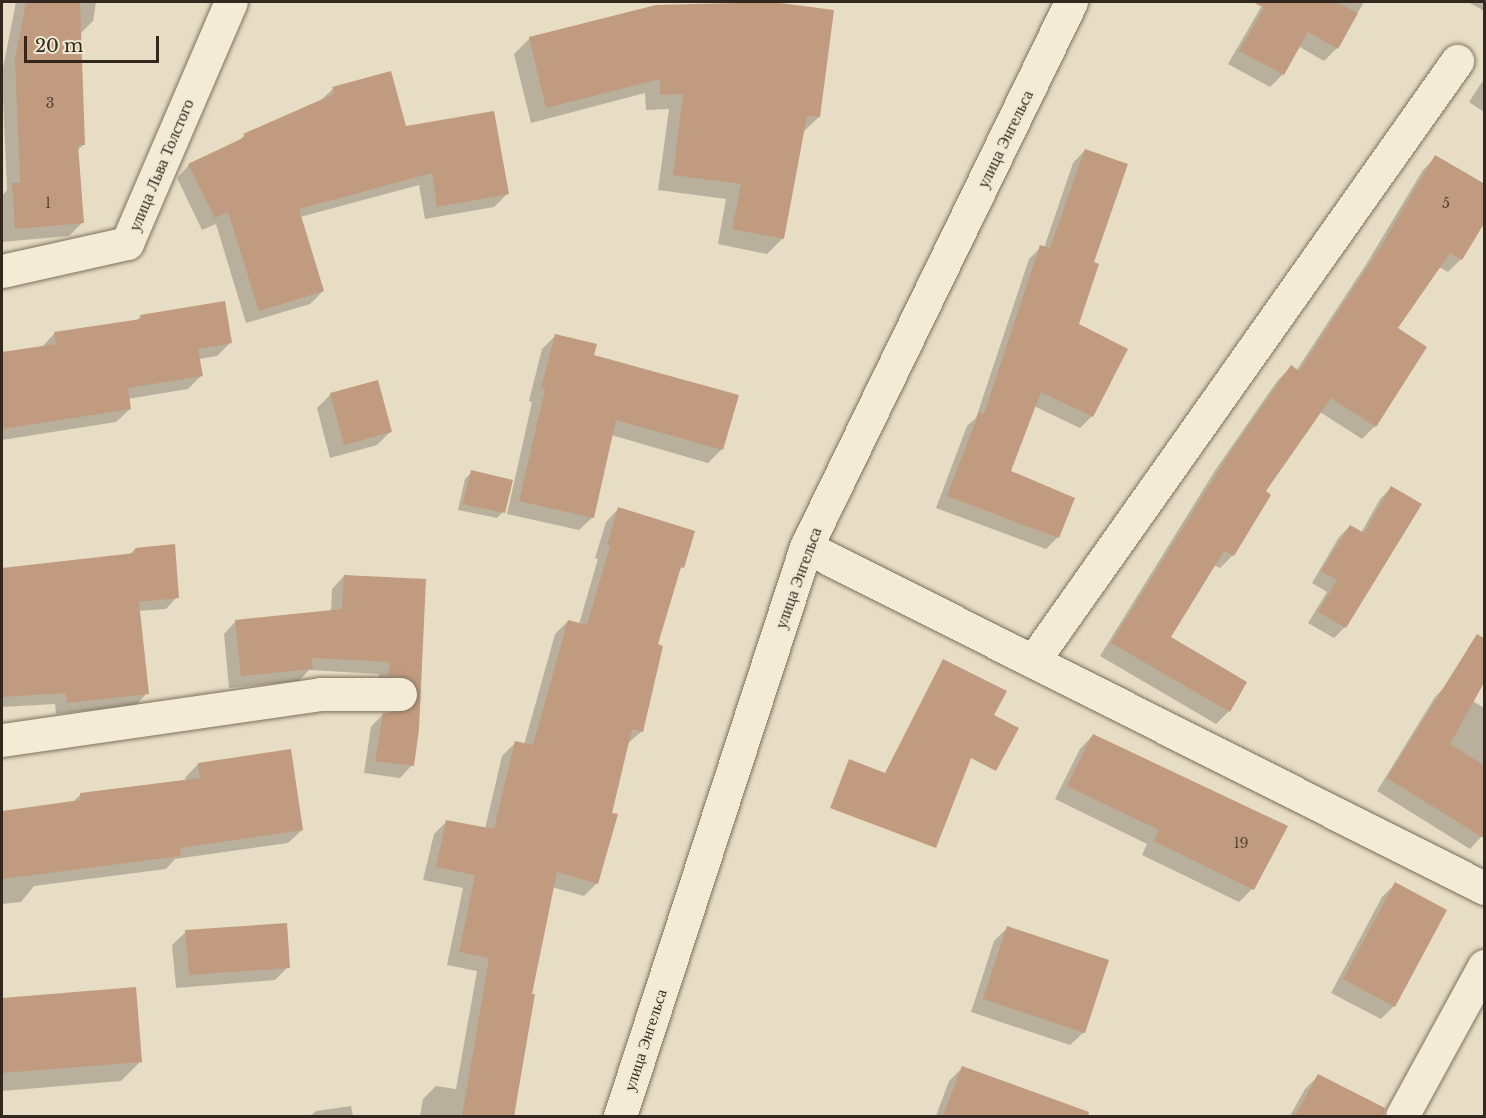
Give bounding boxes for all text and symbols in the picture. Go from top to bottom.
scale bar [27,24,162,62]
text: 20 m [35,35,83,57]
street label: улица Энгельса [973,87,1037,191]
house number: 3 [46,95,54,111]
street label: улица Льва Толстого [124,96,198,234]
house number: 1 [45,195,51,211]
house number: 5 [1442,195,1450,211]
street label: улица Энгельса [771,525,825,631]
house number: 19 [1233,835,1249,851]
street label: улица Энгельса [619,986,671,1094]

